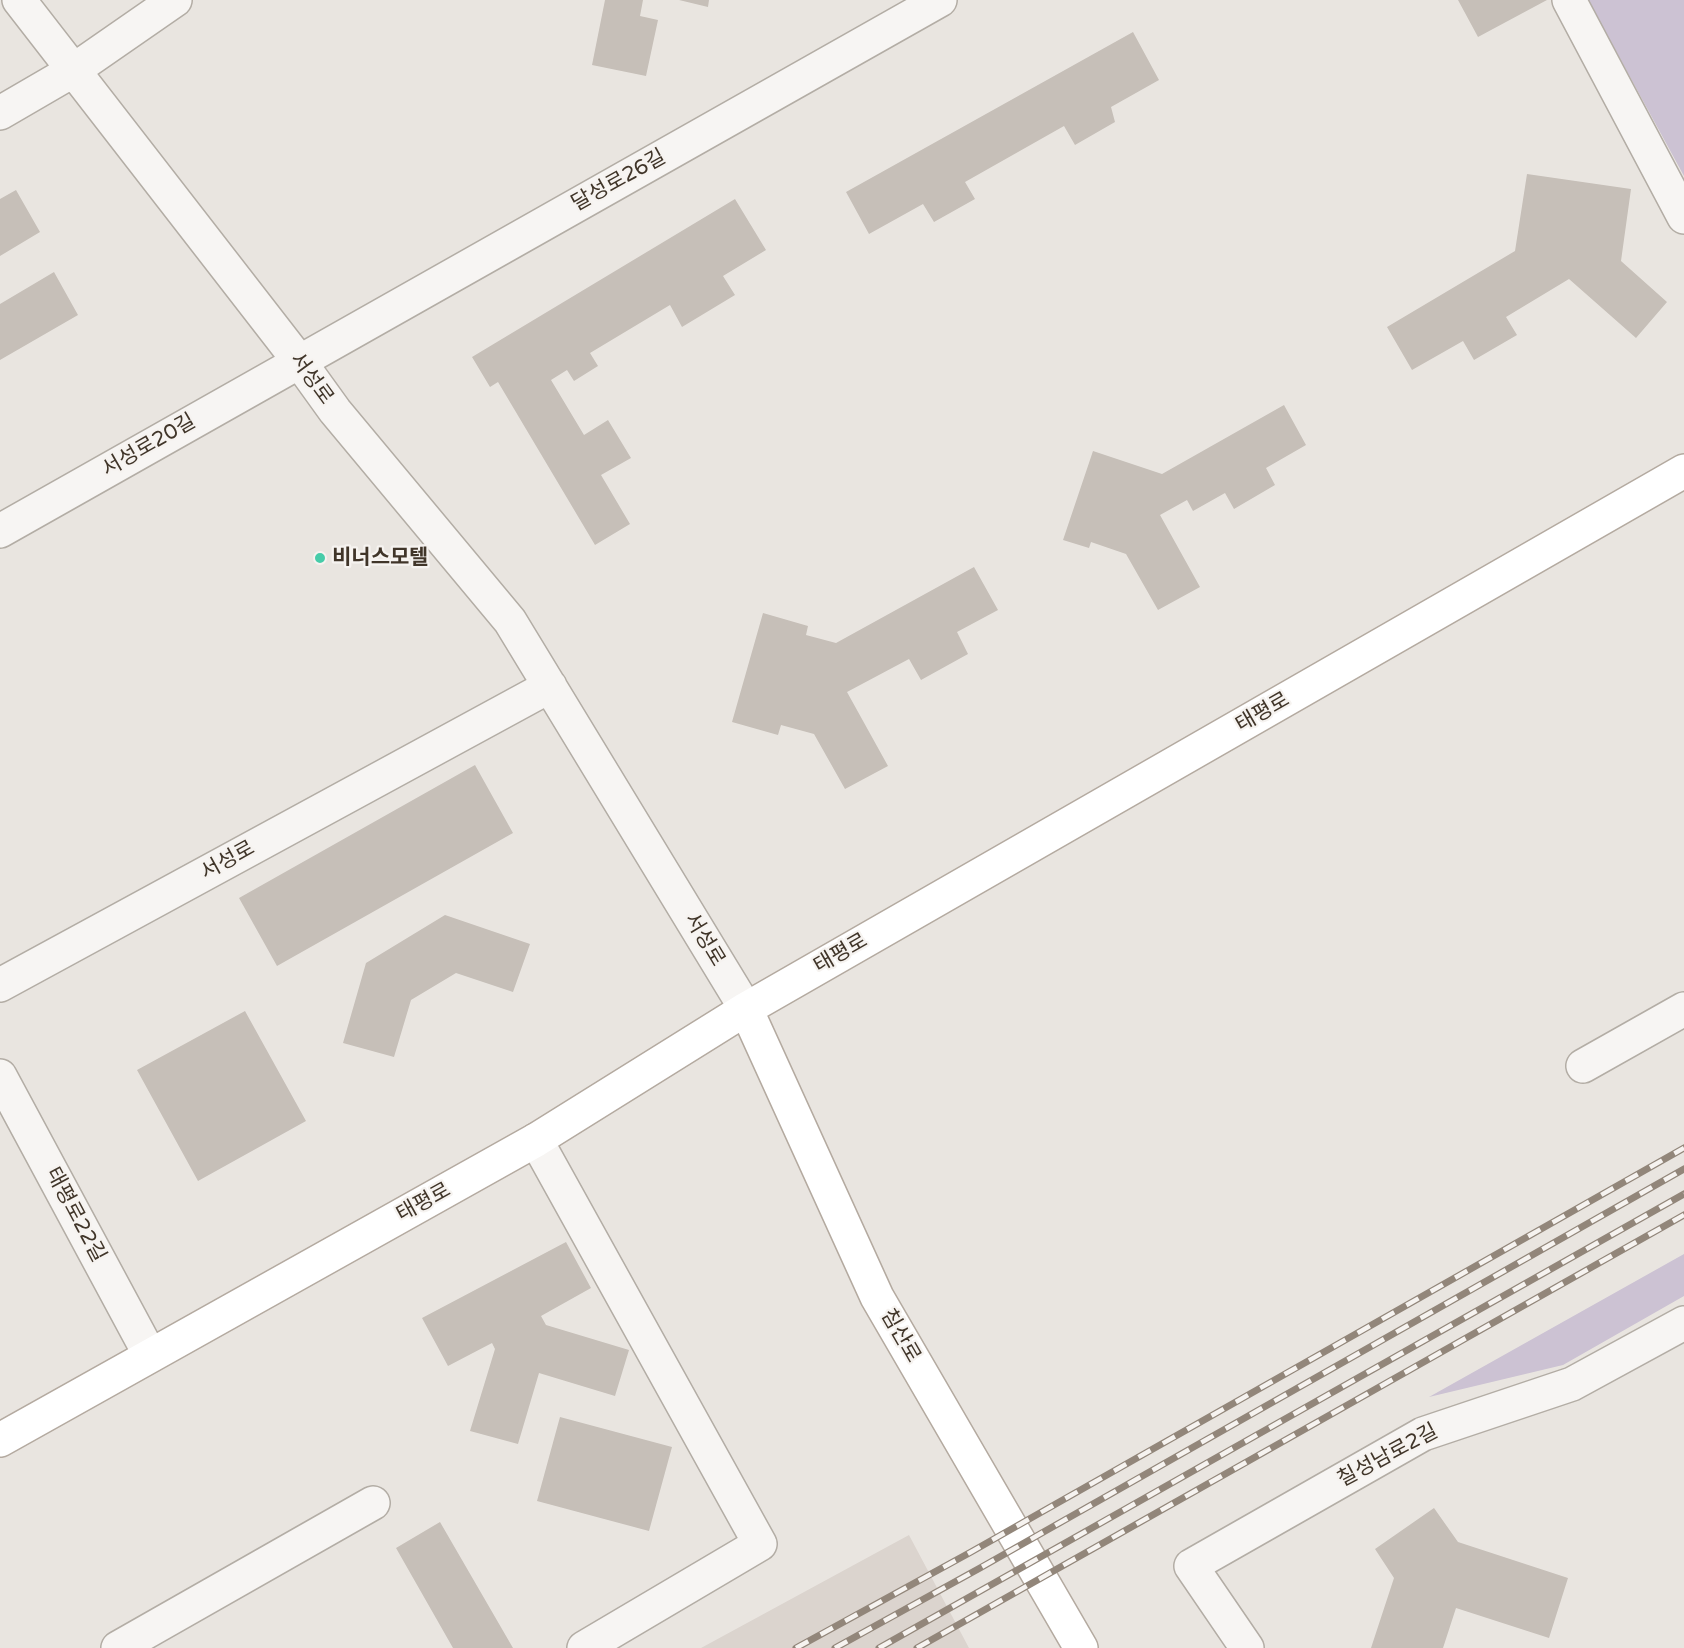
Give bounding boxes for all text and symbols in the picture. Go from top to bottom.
street label: 달성로26길 [568,145,670,217]
street label: 서성로 [284,348,338,410]
street label: 서성로20길 [98,409,200,483]
place label: 비너스모텔 [332,545,429,571]
marker: 비너스모텔 [313,551,327,565]
street label: 태평로 [1232,688,1294,738]
street label: 서성로 [197,836,259,886]
street label: 서성로 [678,909,730,971]
street label: 태평로 [810,929,872,979]
street label: 태평로22길 [40,1163,110,1267]
street label: 태평로 [393,1178,455,1228]
street label: 침산로 [875,1305,925,1367]
street label: 칠성남로2길 [1334,1419,1442,1493]

